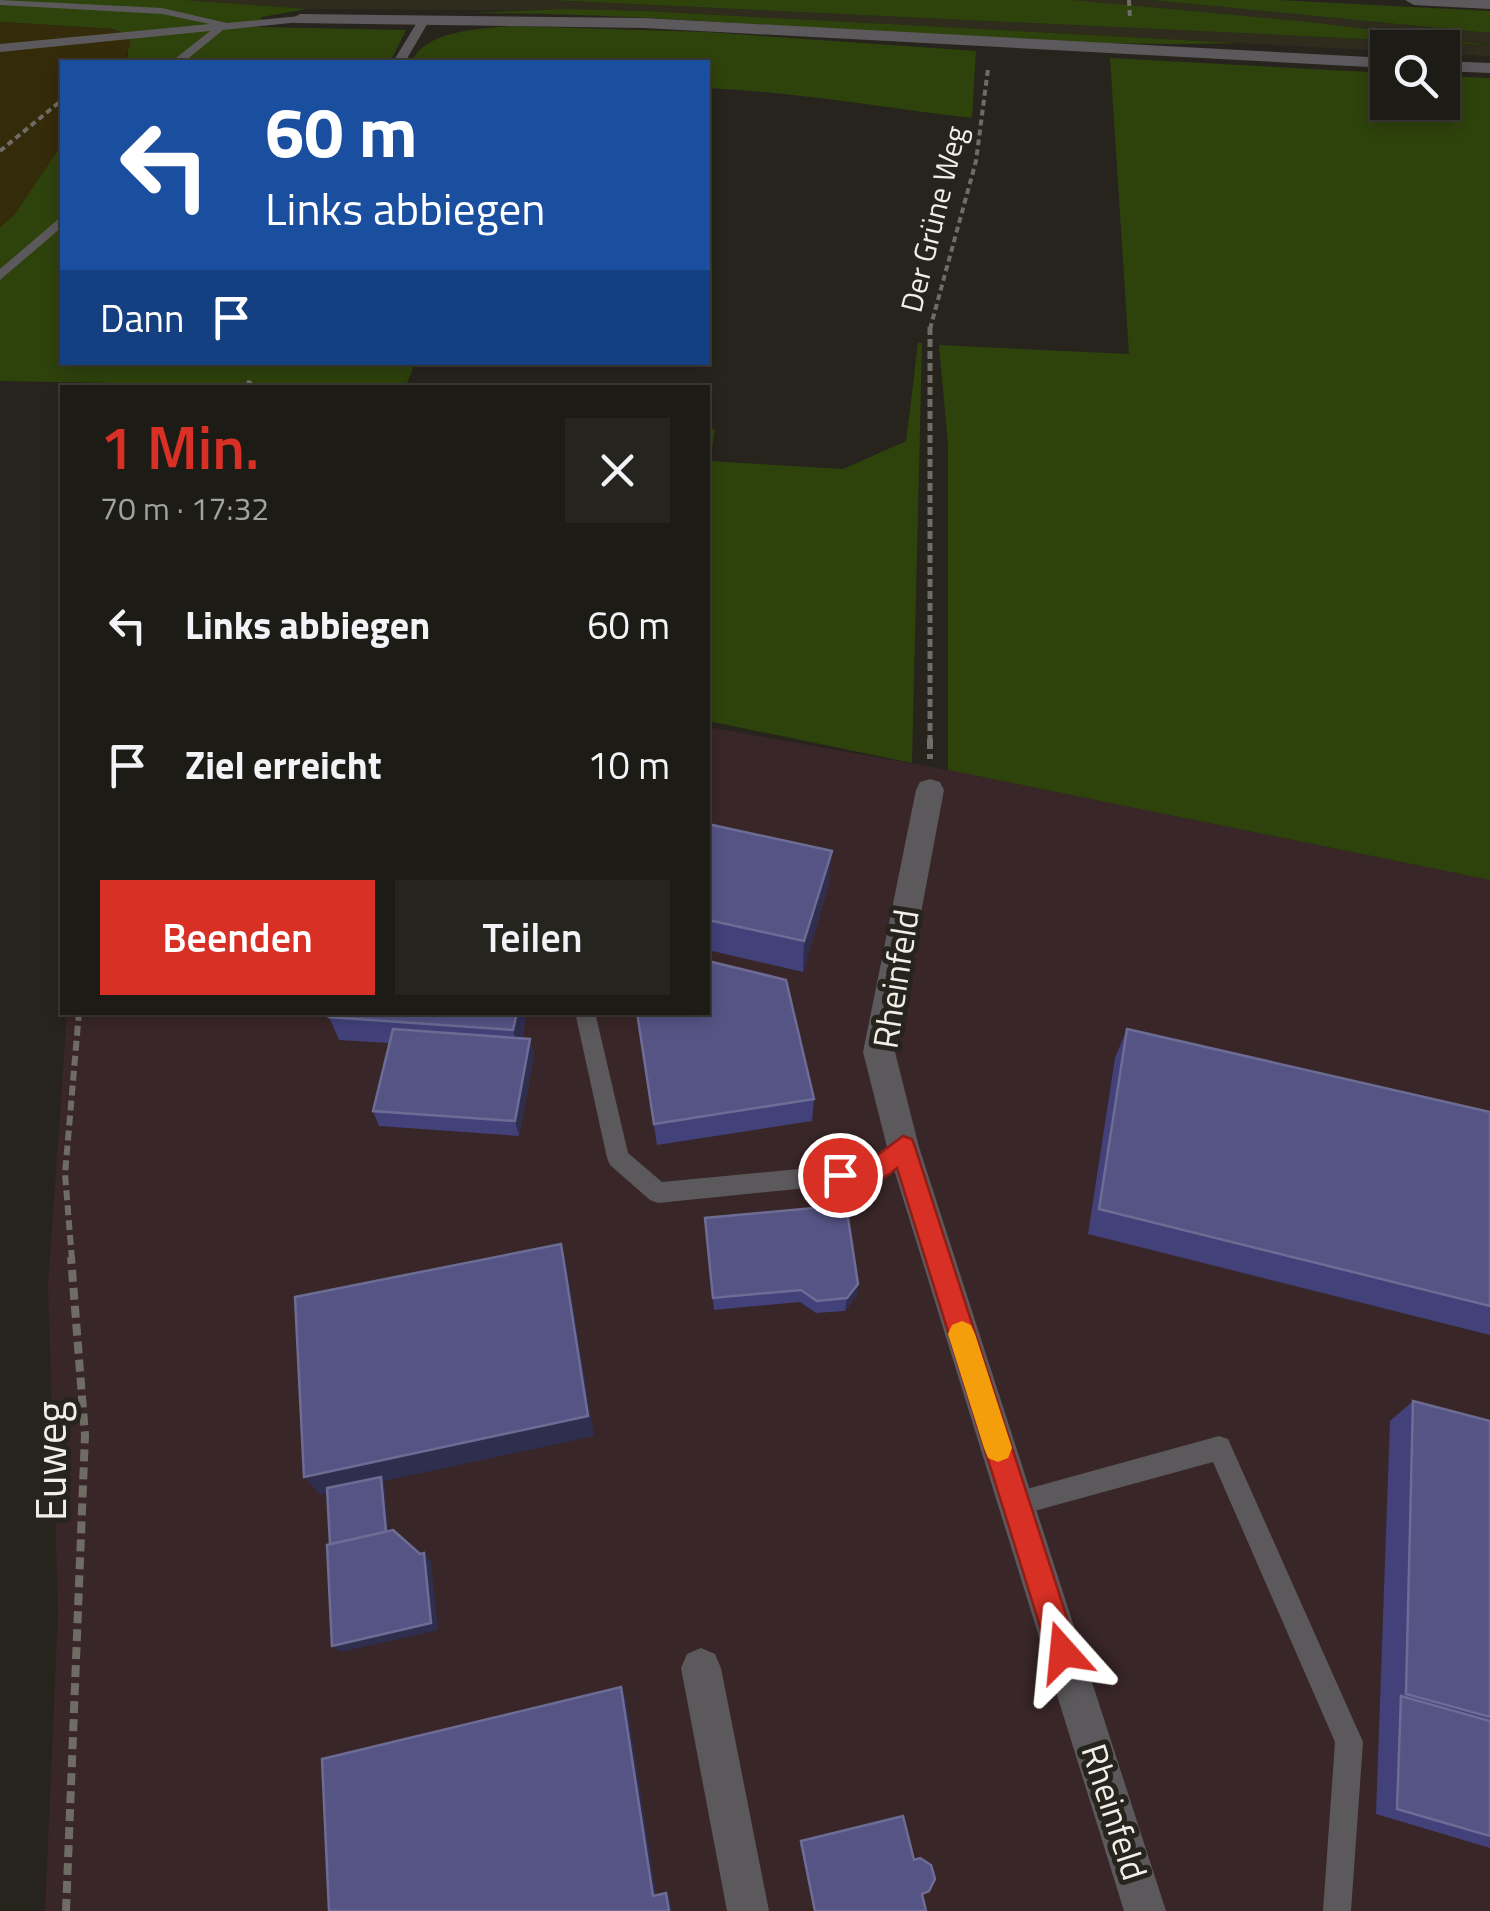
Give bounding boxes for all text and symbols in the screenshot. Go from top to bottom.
map controls [1370,30,1460,120]
button: search [1370,30,1460,120]
text: 60 m [265,78,418,184]
icon: left [100,100,230,230]
street label: Der Grüne Weg [888,121,978,317]
text: Links abbiegen [265,174,545,242]
text: Dann [100,289,184,347]
icon: arrive [204,290,259,345]
text: 1 Min. [100,401,259,492]
button: close [565,418,670,523]
text: 70 m · 17:32 [100,484,269,532]
text: Links abbiegen [185,596,430,654]
text: 60 m [587,596,670,654]
icon: left [100,598,155,653]
text: Ziel erreicht [185,736,382,794]
text: 10 m [587,736,670,794]
icon: arrive [100,738,155,793]
button: Beenden [100,880,375,995]
button: Teilen [395,880,670,995]
street label: Rheinfeld [857,905,933,1052]
pin [798,1133,883,1218]
icon: arrive [813,1148,868,1203]
street label: Euweg [18,1401,82,1521]
position arrow [1011,1600,1115,1704]
street label: Rheinfeld [1068,1737,1162,1887]

